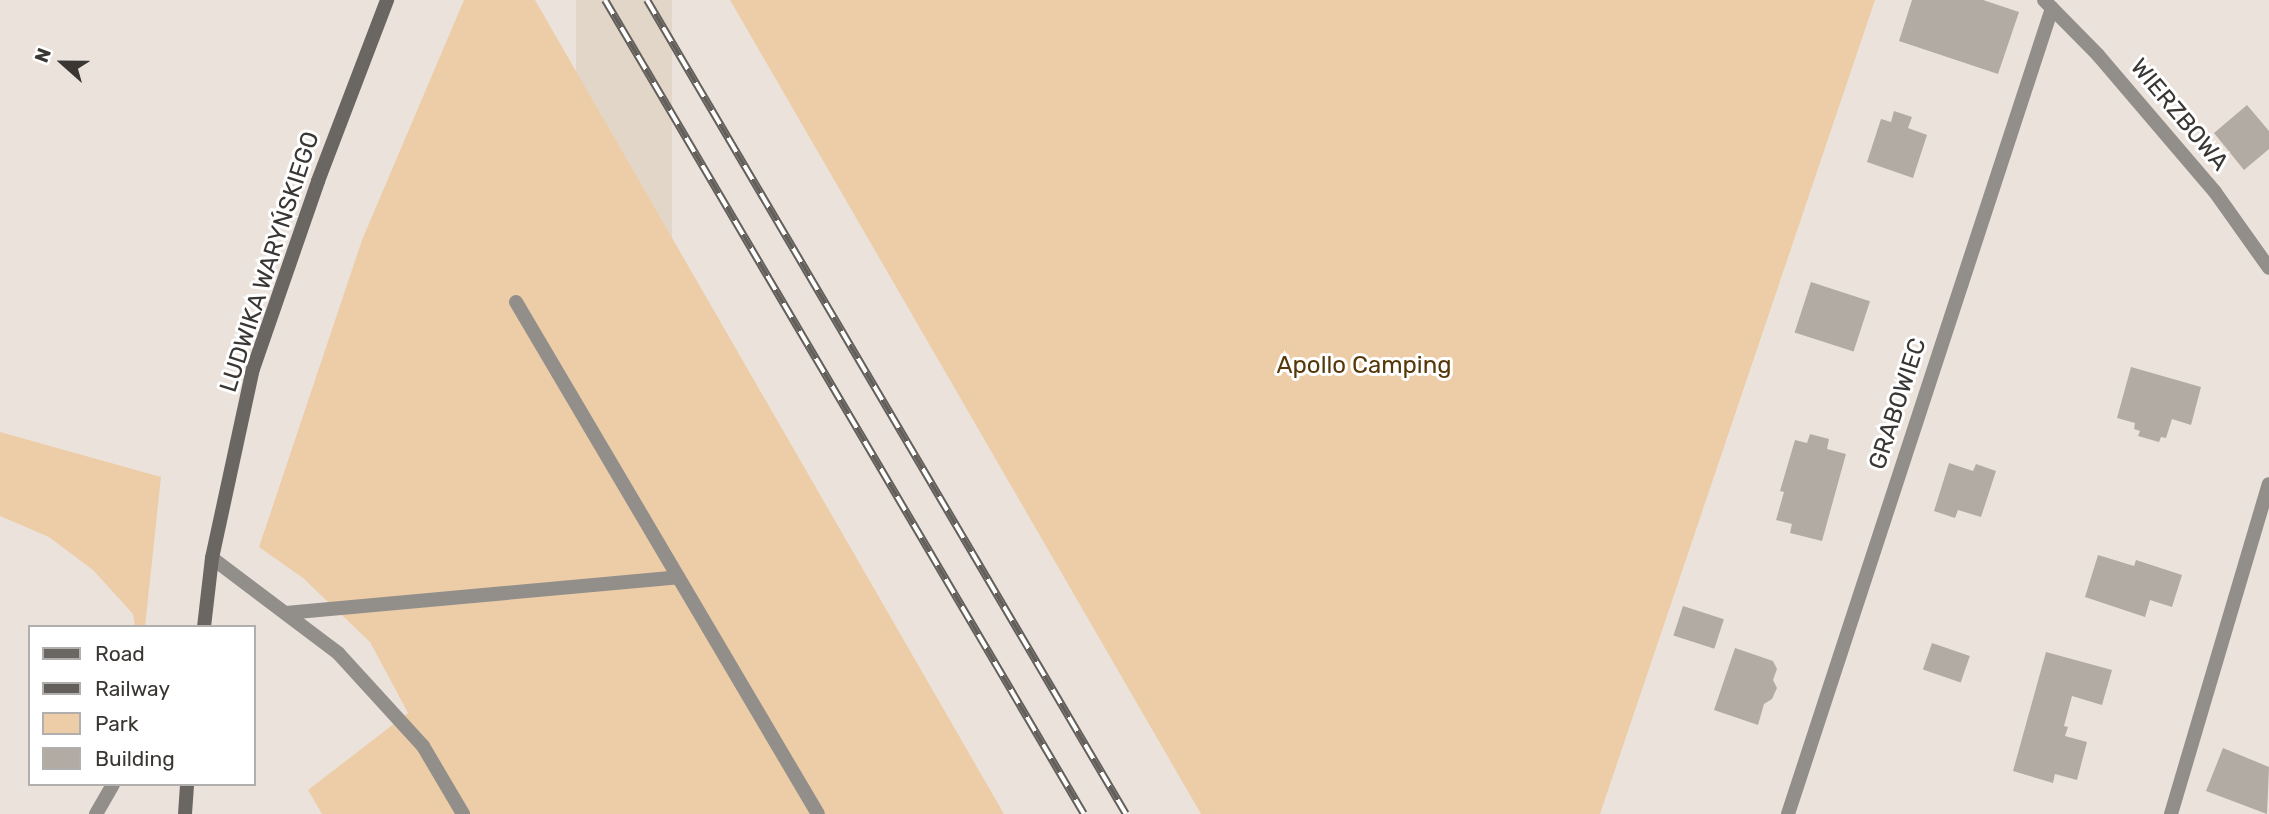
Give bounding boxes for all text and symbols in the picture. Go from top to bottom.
north arrow [28,28,98,98]
text: N [30,45,56,66]
street label: WIERZBOWA [2124,53,2234,177]
street label: LUDWIKA WARYŃSKIEGO [214,128,326,396]
street label: GRABOWIEC [1863,335,1933,473]
park label: Apollo Camping [1276,352,1452,380]
legend [28,625,256,786]
text: Road [95,641,145,666]
text: Railway [95,676,170,701]
text: Park [95,711,139,736]
text: Building [95,746,175,771]

